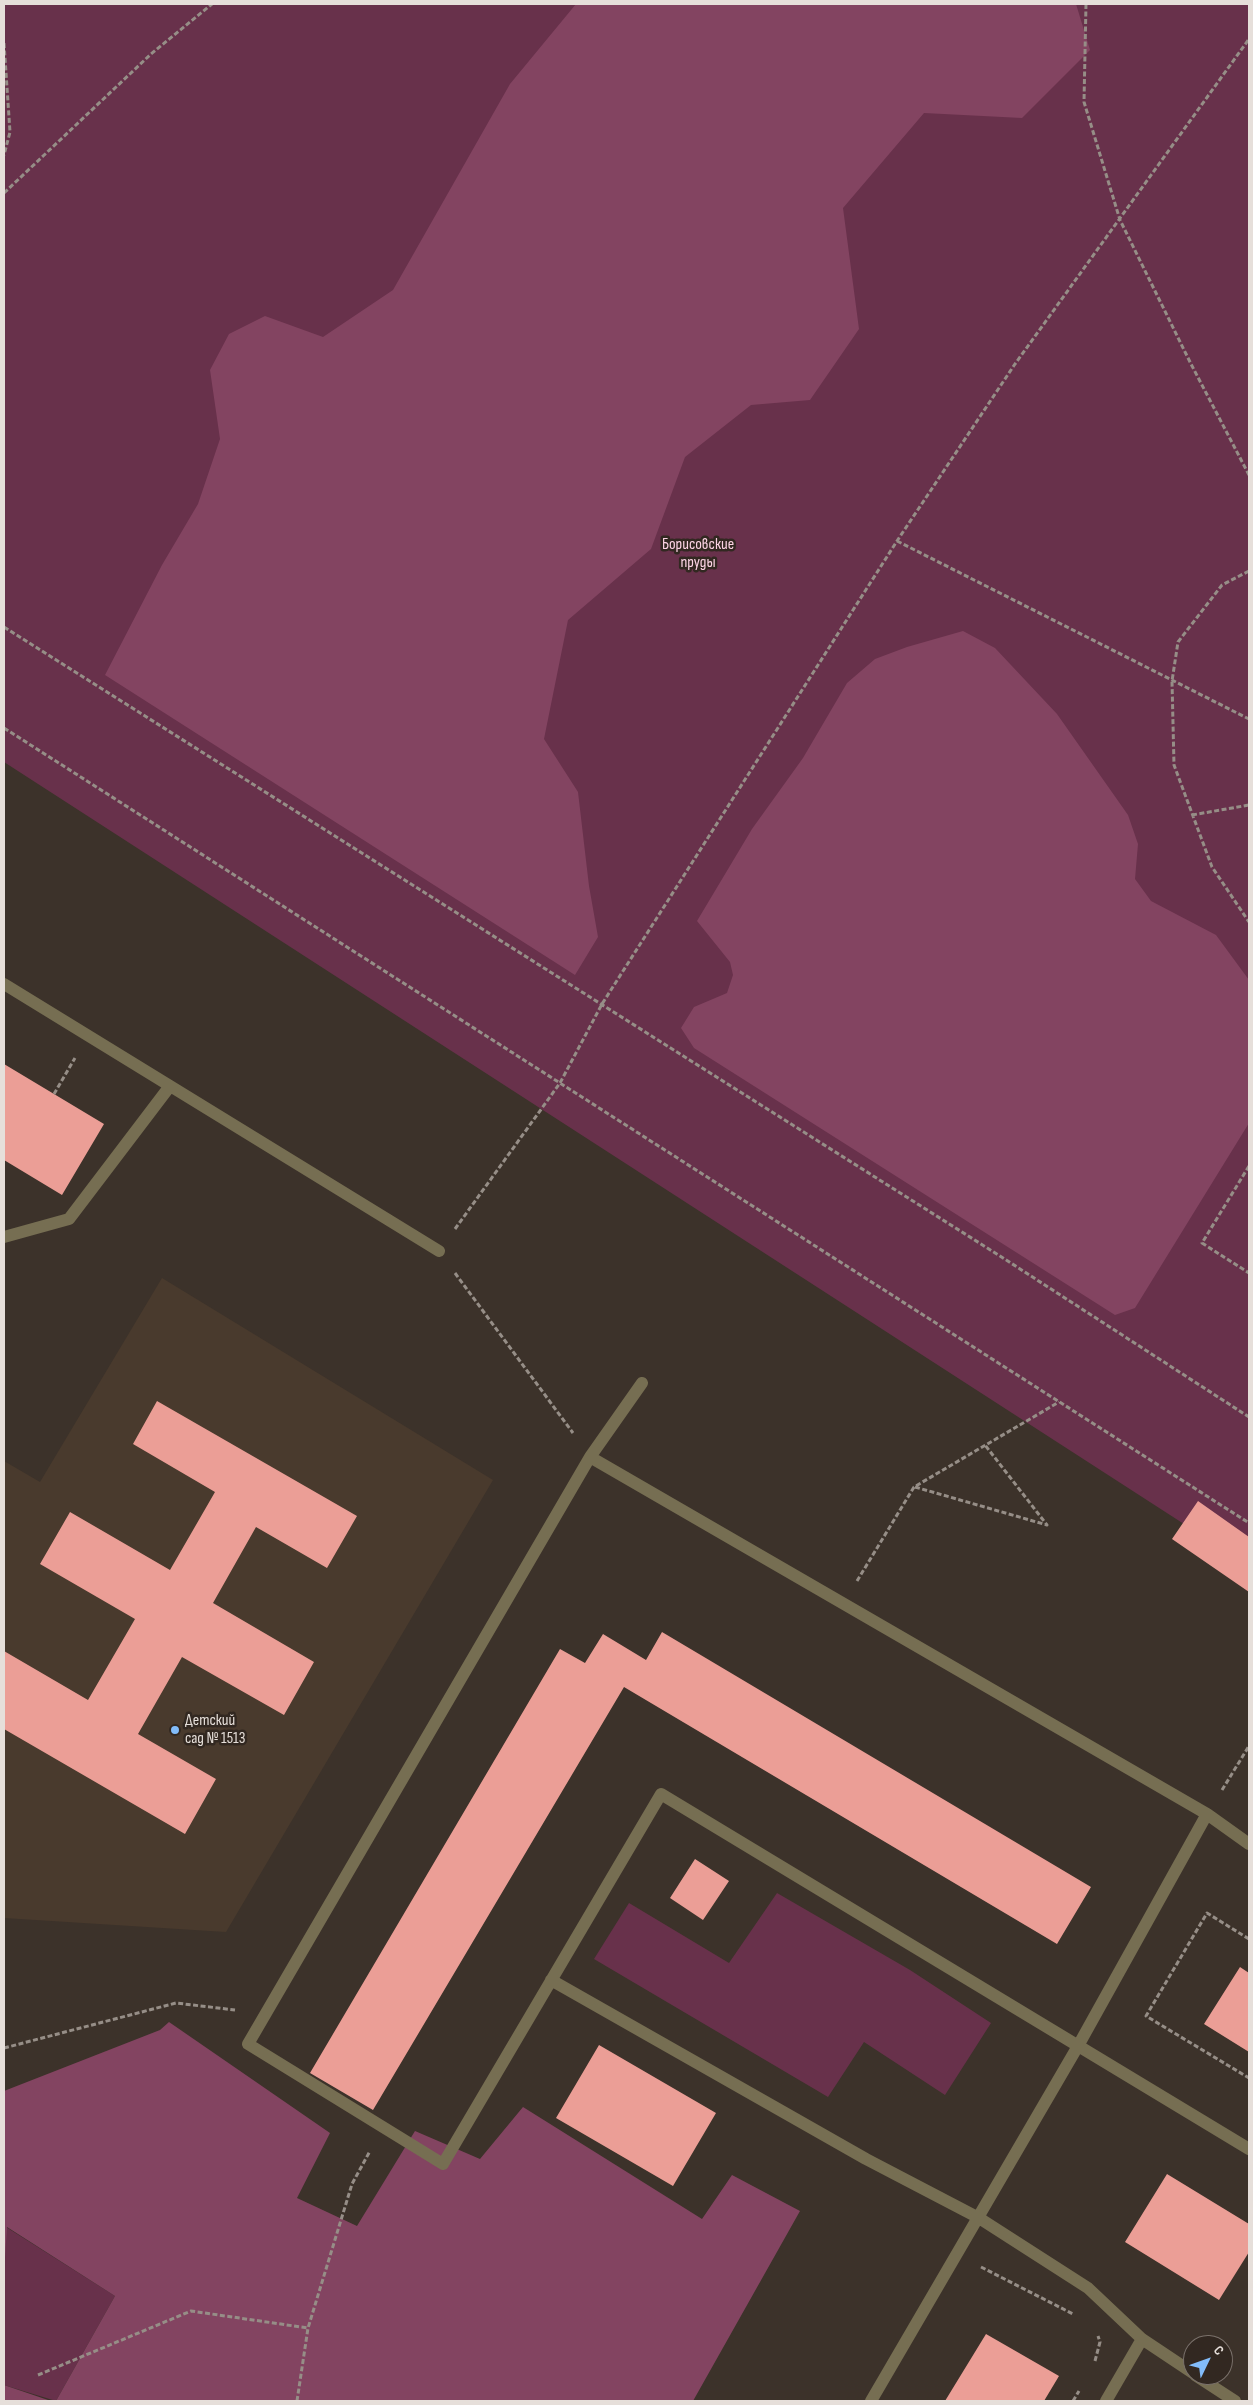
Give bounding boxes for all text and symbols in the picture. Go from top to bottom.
park label: Борисовские пруды [662,535,734,573]
place label: Детский сад № 1513 [185,1711,245,1749]
marker: Детский сад № 1513 [169,1724,181,1736]
north arrow [1183,2335,1233,2385]
text: С [1210,2342,1227,2359]

